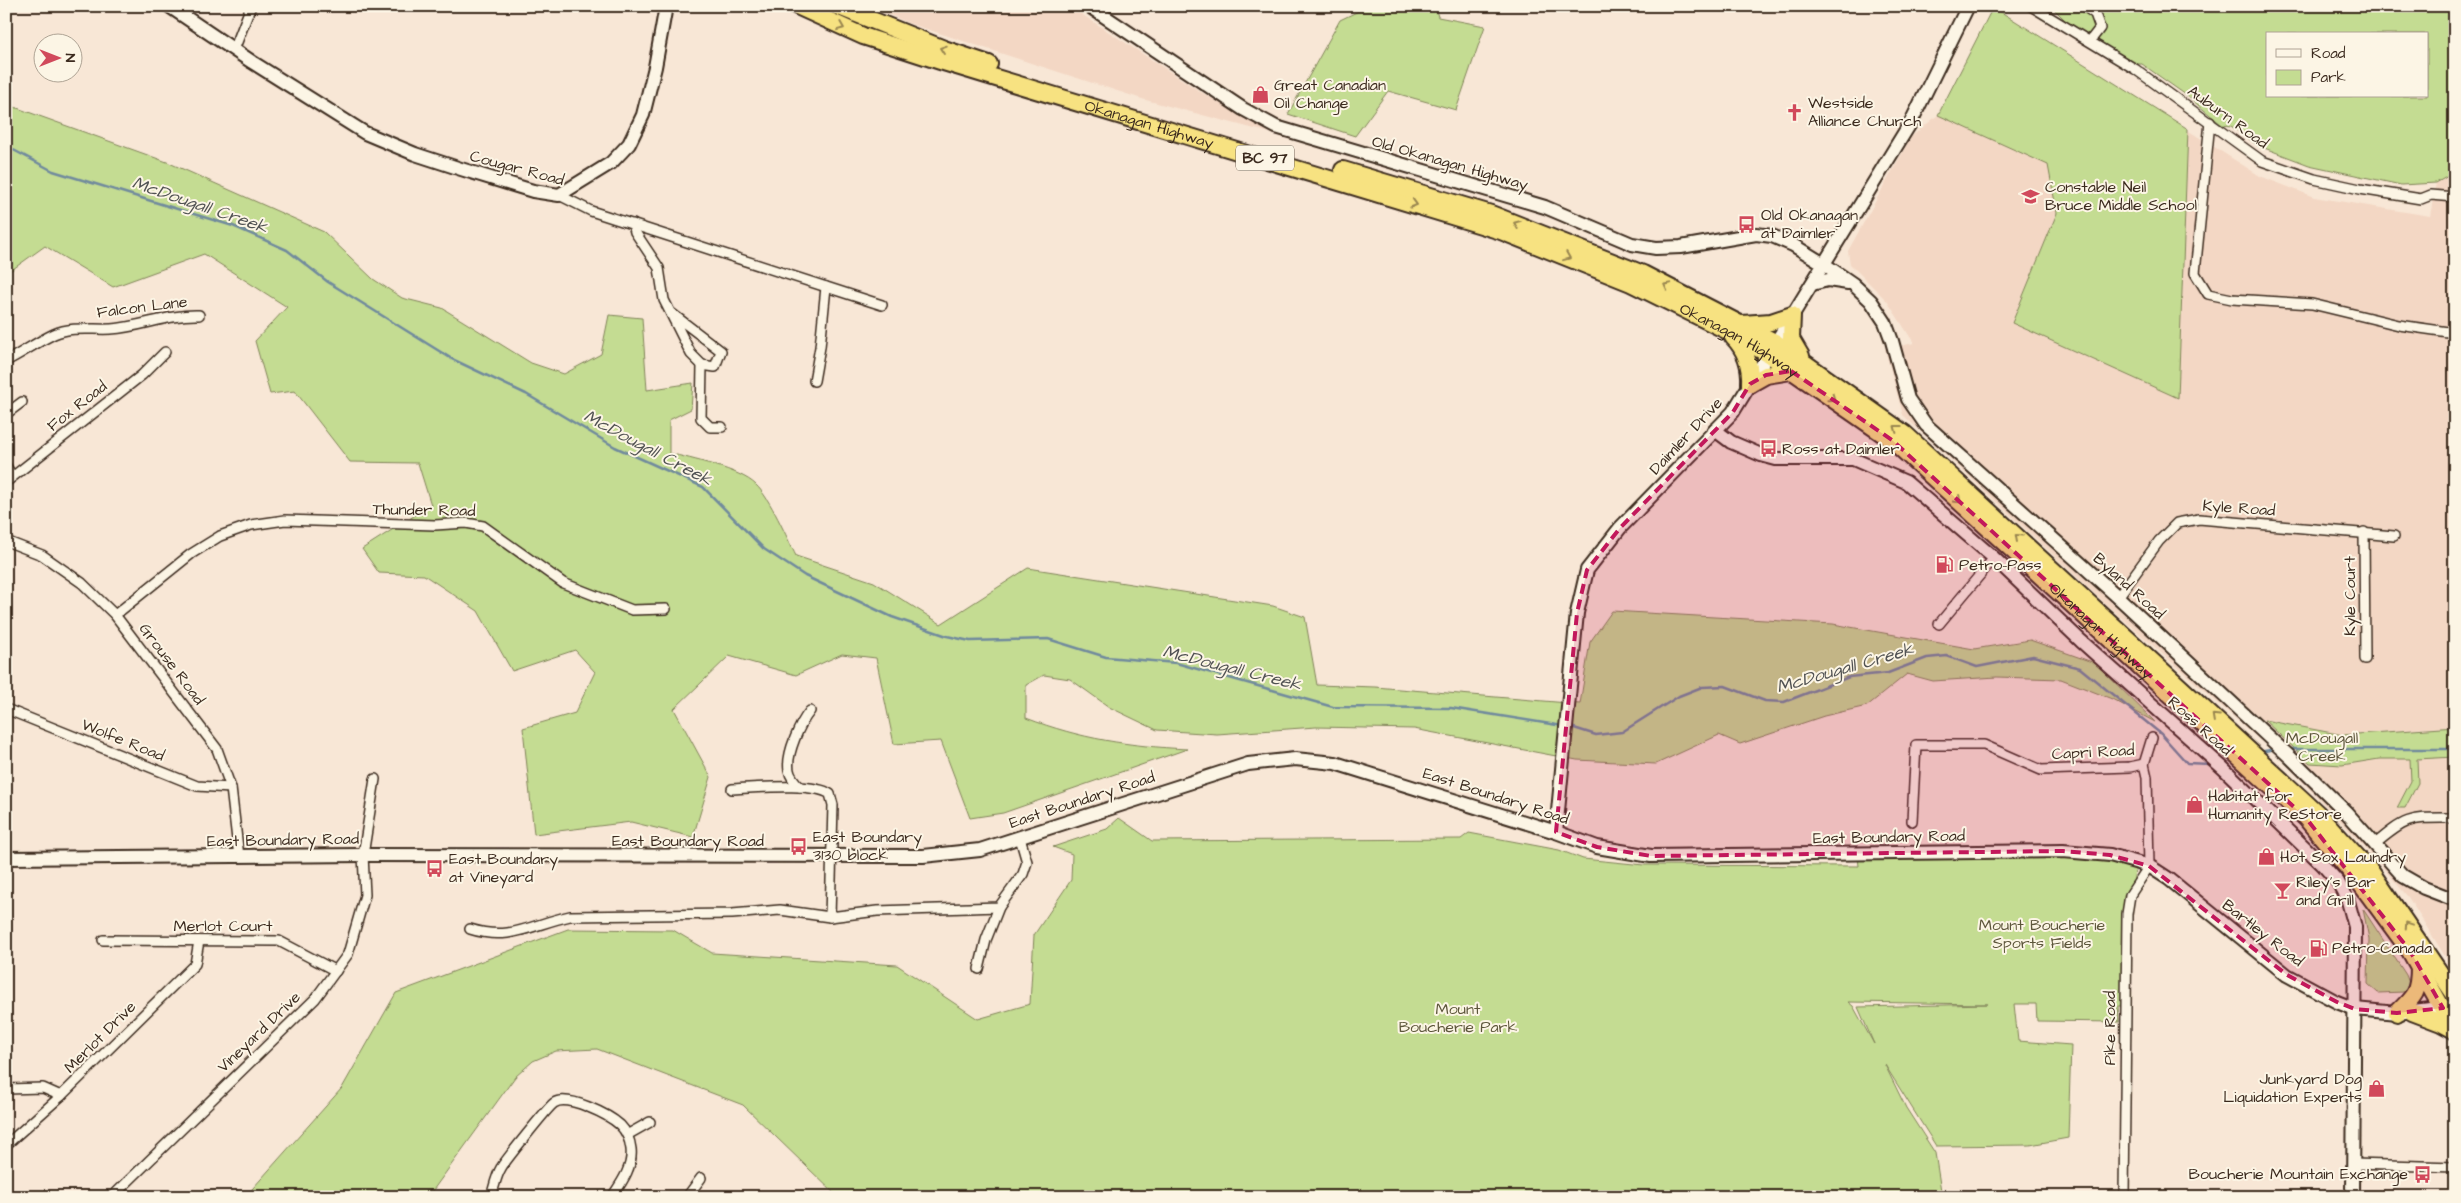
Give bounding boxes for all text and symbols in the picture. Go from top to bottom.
one-way arrow [836,21,845,31]
north arrow [32,32,82,82]
legend [2266,32,2428,98]
text: Road [2311,43,2346,64]
one-way arrow [939,45,948,55]
text: N [60,54,80,63]
text: Park [2311,67,2346,88]
place label: Great Canadian Oil Change [1274,74,1386,115]
street label: Auburn Road [2183,80,2273,154]
shop icon: Great Canadian Oil Change [1250,84,1270,104]
place label: Westside Alliance Church [1808,92,1921,132]
street label: Okanagan Highway [1082,94,1217,155]
church icon: Westside Alliance Church [1784,102,1804,122]
street label: Old Okanagan Highway [1369,130,1531,197]
street label: Cougar Road [467,145,567,192]
road number: BC 97 [1236,146,1294,170]
water label: McDougall Creek [129,170,272,241]
place label: Constable Neil Bruce Middle School [2045,176,2197,216]
school or university icon: Constable Neil Bruce Middle School [2021,186,2041,206]
one-way arrow [1409,198,1418,208]
place label: Old Okanagan at Daimler [1761,204,1858,244]
bus stop icon: Old Okanagan at Daimler [1737,214,1757,234]
one-way arrow [1513,220,1522,230]
one-way arrow [1563,251,1571,261]
one-way arrow [1663,282,1672,292]
street label: Falcon Lane [95,290,189,323]
street label: Okanagan Highway [1676,298,1803,384]
street label: Fox Road [42,376,112,436]
street label: Daimler Drive [1644,392,1728,479]
one-way arrow [1826,392,1835,401]
water label: McDougall Creek [579,404,717,494]
one-way arrow [1894,426,1903,434]
place label: Ross at Daimler [1782,438,1899,460]
bus stop icon: Ross at Daimler [1758,439,1778,459]
one-way arrow [1952,494,1961,503]
street label: Kyle Road [2202,494,2276,523]
street label: Thunder Road [372,498,476,522]
one-way arrow [2014,534,2023,543]
street label: Byland Road [2087,548,2170,625]
place label: Petro-Pass [1959,554,2042,576]
fuel station icon: Petro-Pass [1935,555,1955,575]
street label: Kyle Court [2339,556,2362,636]
street label: Okanagan Highway [2044,578,2158,685]
street label: Grouse Road [134,619,210,709]
water label: McDougall Creek [1773,636,1918,701]
water label: McDougall Creek [1160,639,1305,698]
street label: Ross Road [2163,691,2237,761]
street label: Wolfe Road [78,713,168,767]
one-way arrow [2212,714,2221,723]
park label: McDougall Creek [2286,727,2358,767]
street label: Capri Road [2051,739,2135,765]
street label: East Boundary Road [1420,762,1572,831]
street label: East Boundary Road [1006,766,1158,835]
place label: Habitat for Humanity ReStore [2208,785,2342,826]
shop icon: Habitat for Humanity ReStore [2184,795,2204,815]
street label: East Boundary Road [1813,825,1965,850]
place label: East Boundary 3130 block [813,826,922,866]
street label: East Boundary Road [207,828,359,853]
street label: East Boundary Road [612,830,764,853]
bus stop icon: East Boundary 3130 block [789,836,809,856]
place label: Hot Sox Laundry [2280,846,2406,869]
shop icon: Hot Sox Laundry [2256,847,2276,867]
place label: East Boundary at Vineyard [449,848,558,889]
bus stop icon: East Boundary at Vineyard [425,858,445,878]
place label: Riley’s Bar and Grill [2296,871,2375,911]
bar icon: Riley’s Bar and Grill [2272,881,2292,901]
street label: Bartley Road [2217,894,2308,973]
park label: Mount Boucherie Sports Fields [1979,914,2106,954]
street label: Merlot Court [174,915,273,937]
one-way arrow [2405,921,2414,931]
place label: Petro-Canada [2332,937,2432,959]
fuel station icon: Petro-Canada [2308,938,2328,958]
street label: Vineyard Drive [212,986,306,1078]
street label: Pike Road [2099,991,2121,1065]
street label: Merlot Drive [59,996,141,1078]
park label: Mount Boucherie Park [1399,998,1517,1038]
place label: Junkyard Dog Liquidation Experts [2223,1068,2362,1108]
shop icon: Junkyard Dog Liquidation Experts [2366,1078,2386,1098]
place label: Boucherie Mountain Exchange [2189,1163,2408,1186]
bus stop icon: Boucherie Mountain Exchange [2412,1164,2432,1184]

